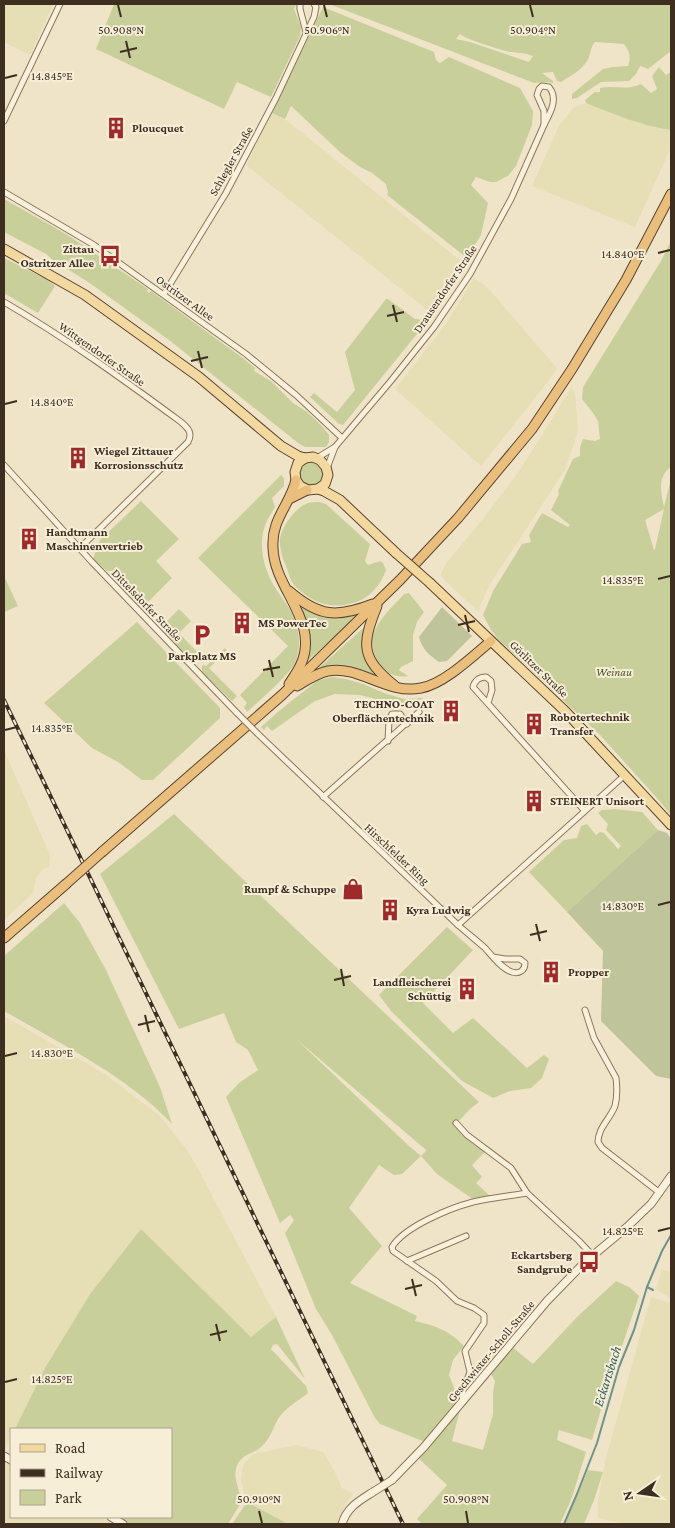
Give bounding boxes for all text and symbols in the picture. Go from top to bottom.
text: 50.908°N [98,23,144,37]
text: 50.906°N [304,23,350,37]
text: 50.904°N [510,23,556,37]
text: 14.845°E [31,69,73,83]
building icon: Ploucquet [103,115,129,141]
place label: Ploucquet [132,121,184,135]
street label: Schlegler Straße [206,124,256,198]
place label: Zittau Ostritzer Allee [20,242,94,270]
street label: Drausendorfer Straße [410,242,480,336]
bus stop icon: Zittau Ostritzer Allee [97,243,123,269]
text: 14.840°E [602,247,645,261]
street label: Ostritzer Allee [153,272,217,324]
street label: Wittgendorfer Straße [56,319,148,389]
text: 14.840°E [31,395,74,409]
place label: Wiegel Zittauer Korrosionsschutz [93,444,184,472]
building icon: Wiegel Zittauer Korrosionsschutz [65,445,91,471]
place label: Handtmann Maschinenvertrieb [46,525,143,553]
building icon: Handtmann Maschinenvertrieb [16,526,42,552]
street label: Dittelsdorfer Straße [109,566,185,644]
text: 14.835°E [602,573,644,587]
building icon: MS PowerTec [229,610,255,636]
place label: MS PowerTec [258,616,327,630]
parking icon: Parkplatz MS [189,622,215,648]
street label: Görlitzer Straße [507,638,571,700]
place label: Parkplatz MS [168,649,236,663]
park label: Weinau [596,665,632,679]
place label: TECHNO-COAT Oberflächentechnik [332,697,434,725]
building icon: TECHNO-COAT Oberflächentechnik [438,698,464,724]
place label: Robotertechnik Transfer [550,710,630,738]
building icon: Robotertechnik Transfer [521,711,547,737]
text: 14.835°E [31,721,73,735]
building icon: STEINERT Unisort [521,788,547,814]
place label: STEINERT Unisort [550,794,645,808]
street label: Hirschfelder Ring [362,820,432,888]
shop icon: Rumpf & Schuppe [340,876,366,902]
place label: Rumpf & Schuppe [244,882,336,896]
building icon: Kyra Ludwig [377,897,403,923]
text: 14.830°E [602,899,645,913]
place label: Kyra Ludwig [406,903,471,917]
building icon: Propper [538,959,564,985]
place label: Propper [568,965,609,979]
place label: Landfleischerei Schüttig [373,975,452,1003]
building icon: Landfleischerei Schüttig [454,976,480,1002]
text: 14.830°E [31,1046,74,1060]
text: 14.825°E [602,1224,644,1238]
place label: Eckartsberg Sandgrube [511,1248,572,1276]
bus stop icon: Eckartsberg Sandgrube [576,1249,602,1275]
street label: Geschwister-Scholl-Straße [444,1297,538,1405]
water label: Eckartsbach [590,1343,624,1408]
text: 14.825°E [31,1372,73,1386]
legend [10,1428,172,1518]
text: Road [55,1440,86,1456]
text: Railway [55,1465,103,1482]
north arrow [615,1468,665,1518]
text: N [618,1489,636,1502]
text: Park [55,1490,82,1506]
text: 50.910°N [237,1492,281,1506]
text: 50.908°N [443,1492,489,1506]

